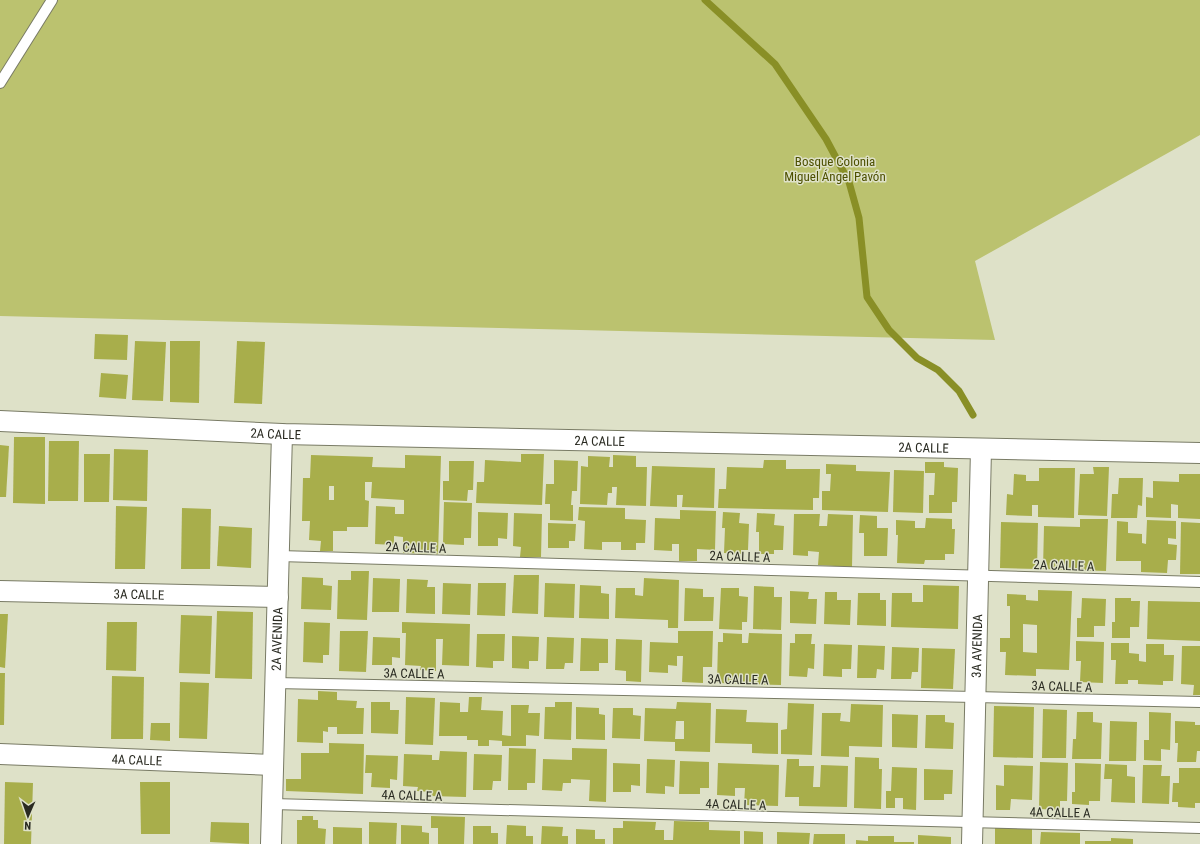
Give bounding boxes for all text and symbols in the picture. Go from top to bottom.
park label: Bosque Colonia Miguel Ángel Pavón [784,154,886,184]
street label: 2A CALLE [250,426,301,442]
street label: 2A CALLE [574,433,625,449]
street label: 2A CALLE [898,440,949,456]
street label: 2A CALLE A [385,539,447,556]
street label: 2A CALLE A [709,548,771,565]
street label: 2A CALLE A [1033,557,1095,574]
street label: 3A CALLE [113,586,164,603]
street label: 2A AVENIDA [269,607,285,671]
street label: 3A AVENIDA [969,614,985,678]
street label: 3A CALLE A [383,665,445,682]
street label: 3A CALLE A [707,671,769,688]
street label: 3A CALLE A [1031,678,1093,695]
street label: 4A CALLE [111,752,162,769]
street label: 4A CALLE A [381,787,443,804]
north arrow [8,796,48,836]
street label: 4A CALLE A [705,796,767,813]
street label: 4A CALLE A [1029,804,1091,821]
text: N [24,819,31,832]

